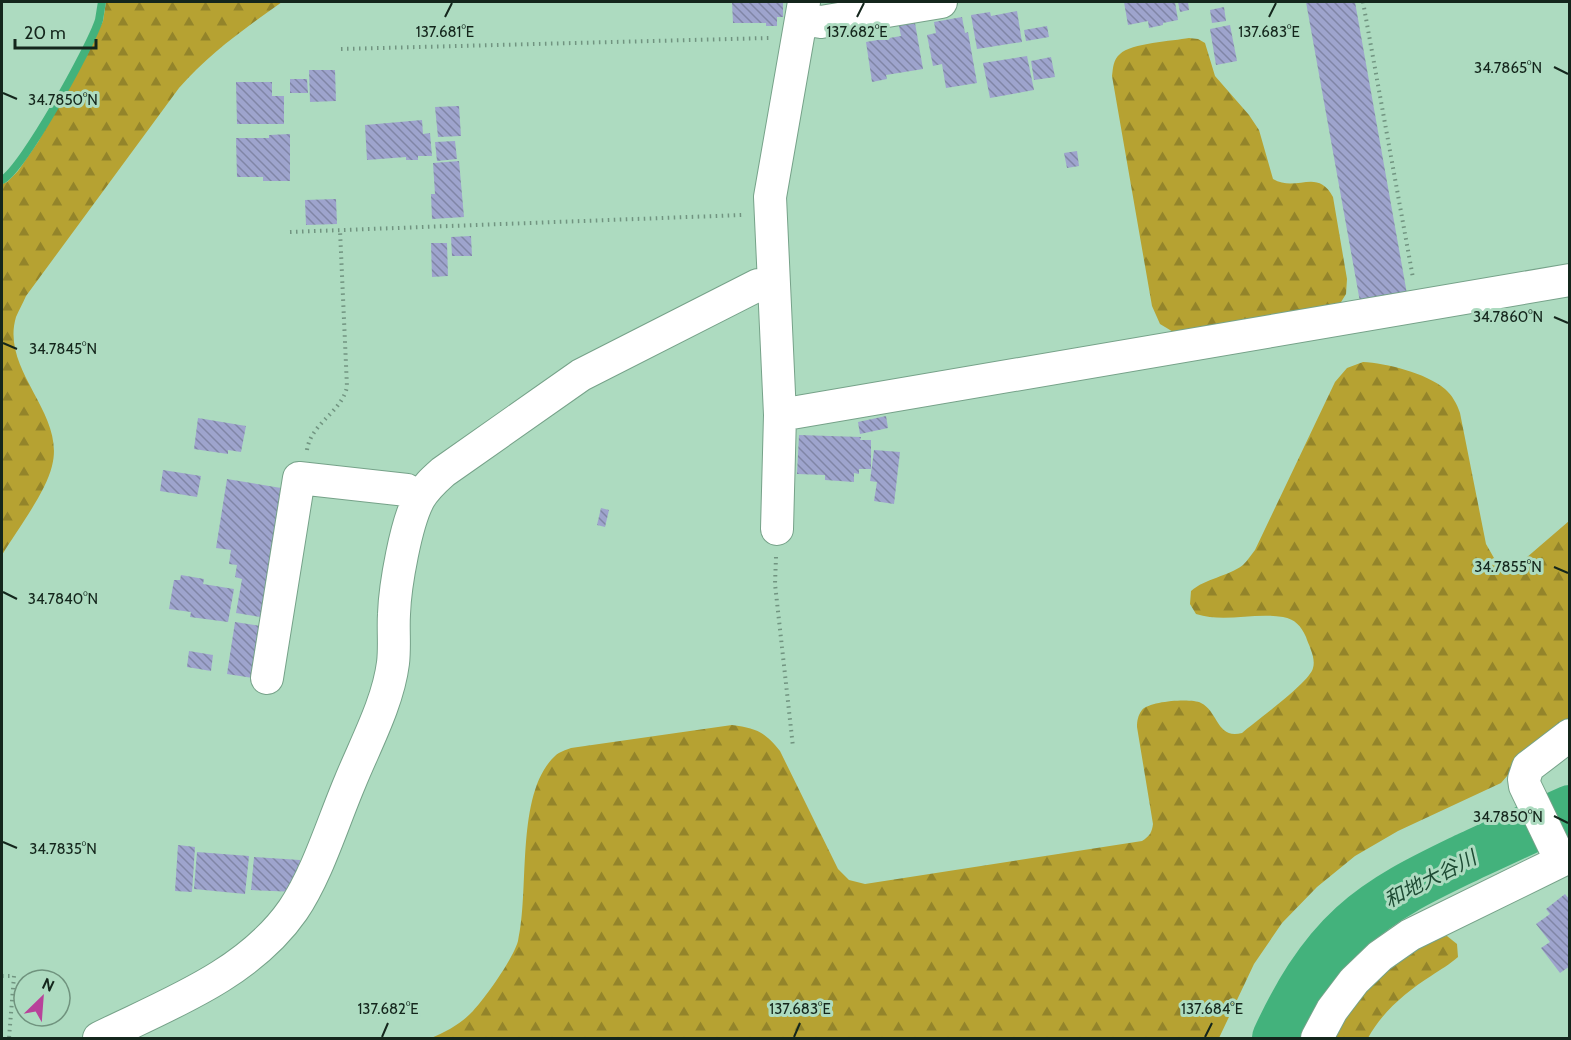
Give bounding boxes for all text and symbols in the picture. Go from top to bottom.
scale bar [15,12,96,50]
text: 20 m [24,22,66,44]
text: 137.681°E [416,23,474,41]
text: 137.682°E [826,23,888,41]
text: 137.683°E [1238,23,1300,41]
text: 34.7865°N [1474,59,1542,77]
text: 34.7850°N [28,91,98,109]
text: 34.7860°N [1473,308,1543,326]
text: 34.7845°N [29,340,97,358]
text: 34.7855°N [1474,558,1542,576]
text: 34.7840°N [28,590,98,608]
text: 34.7850°N [1473,808,1543,826]
text: 34.7835°N [29,840,97,858]
water label: 和地大谷川 [1380,845,1482,912]
north arrow [12,968,72,1028]
text: N [39,974,57,996]
text: 137.682°E [357,1000,419,1018]
text: 137.683°E [769,1000,831,1018]
text: 137.684°E [1181,1000,1243,1018]

